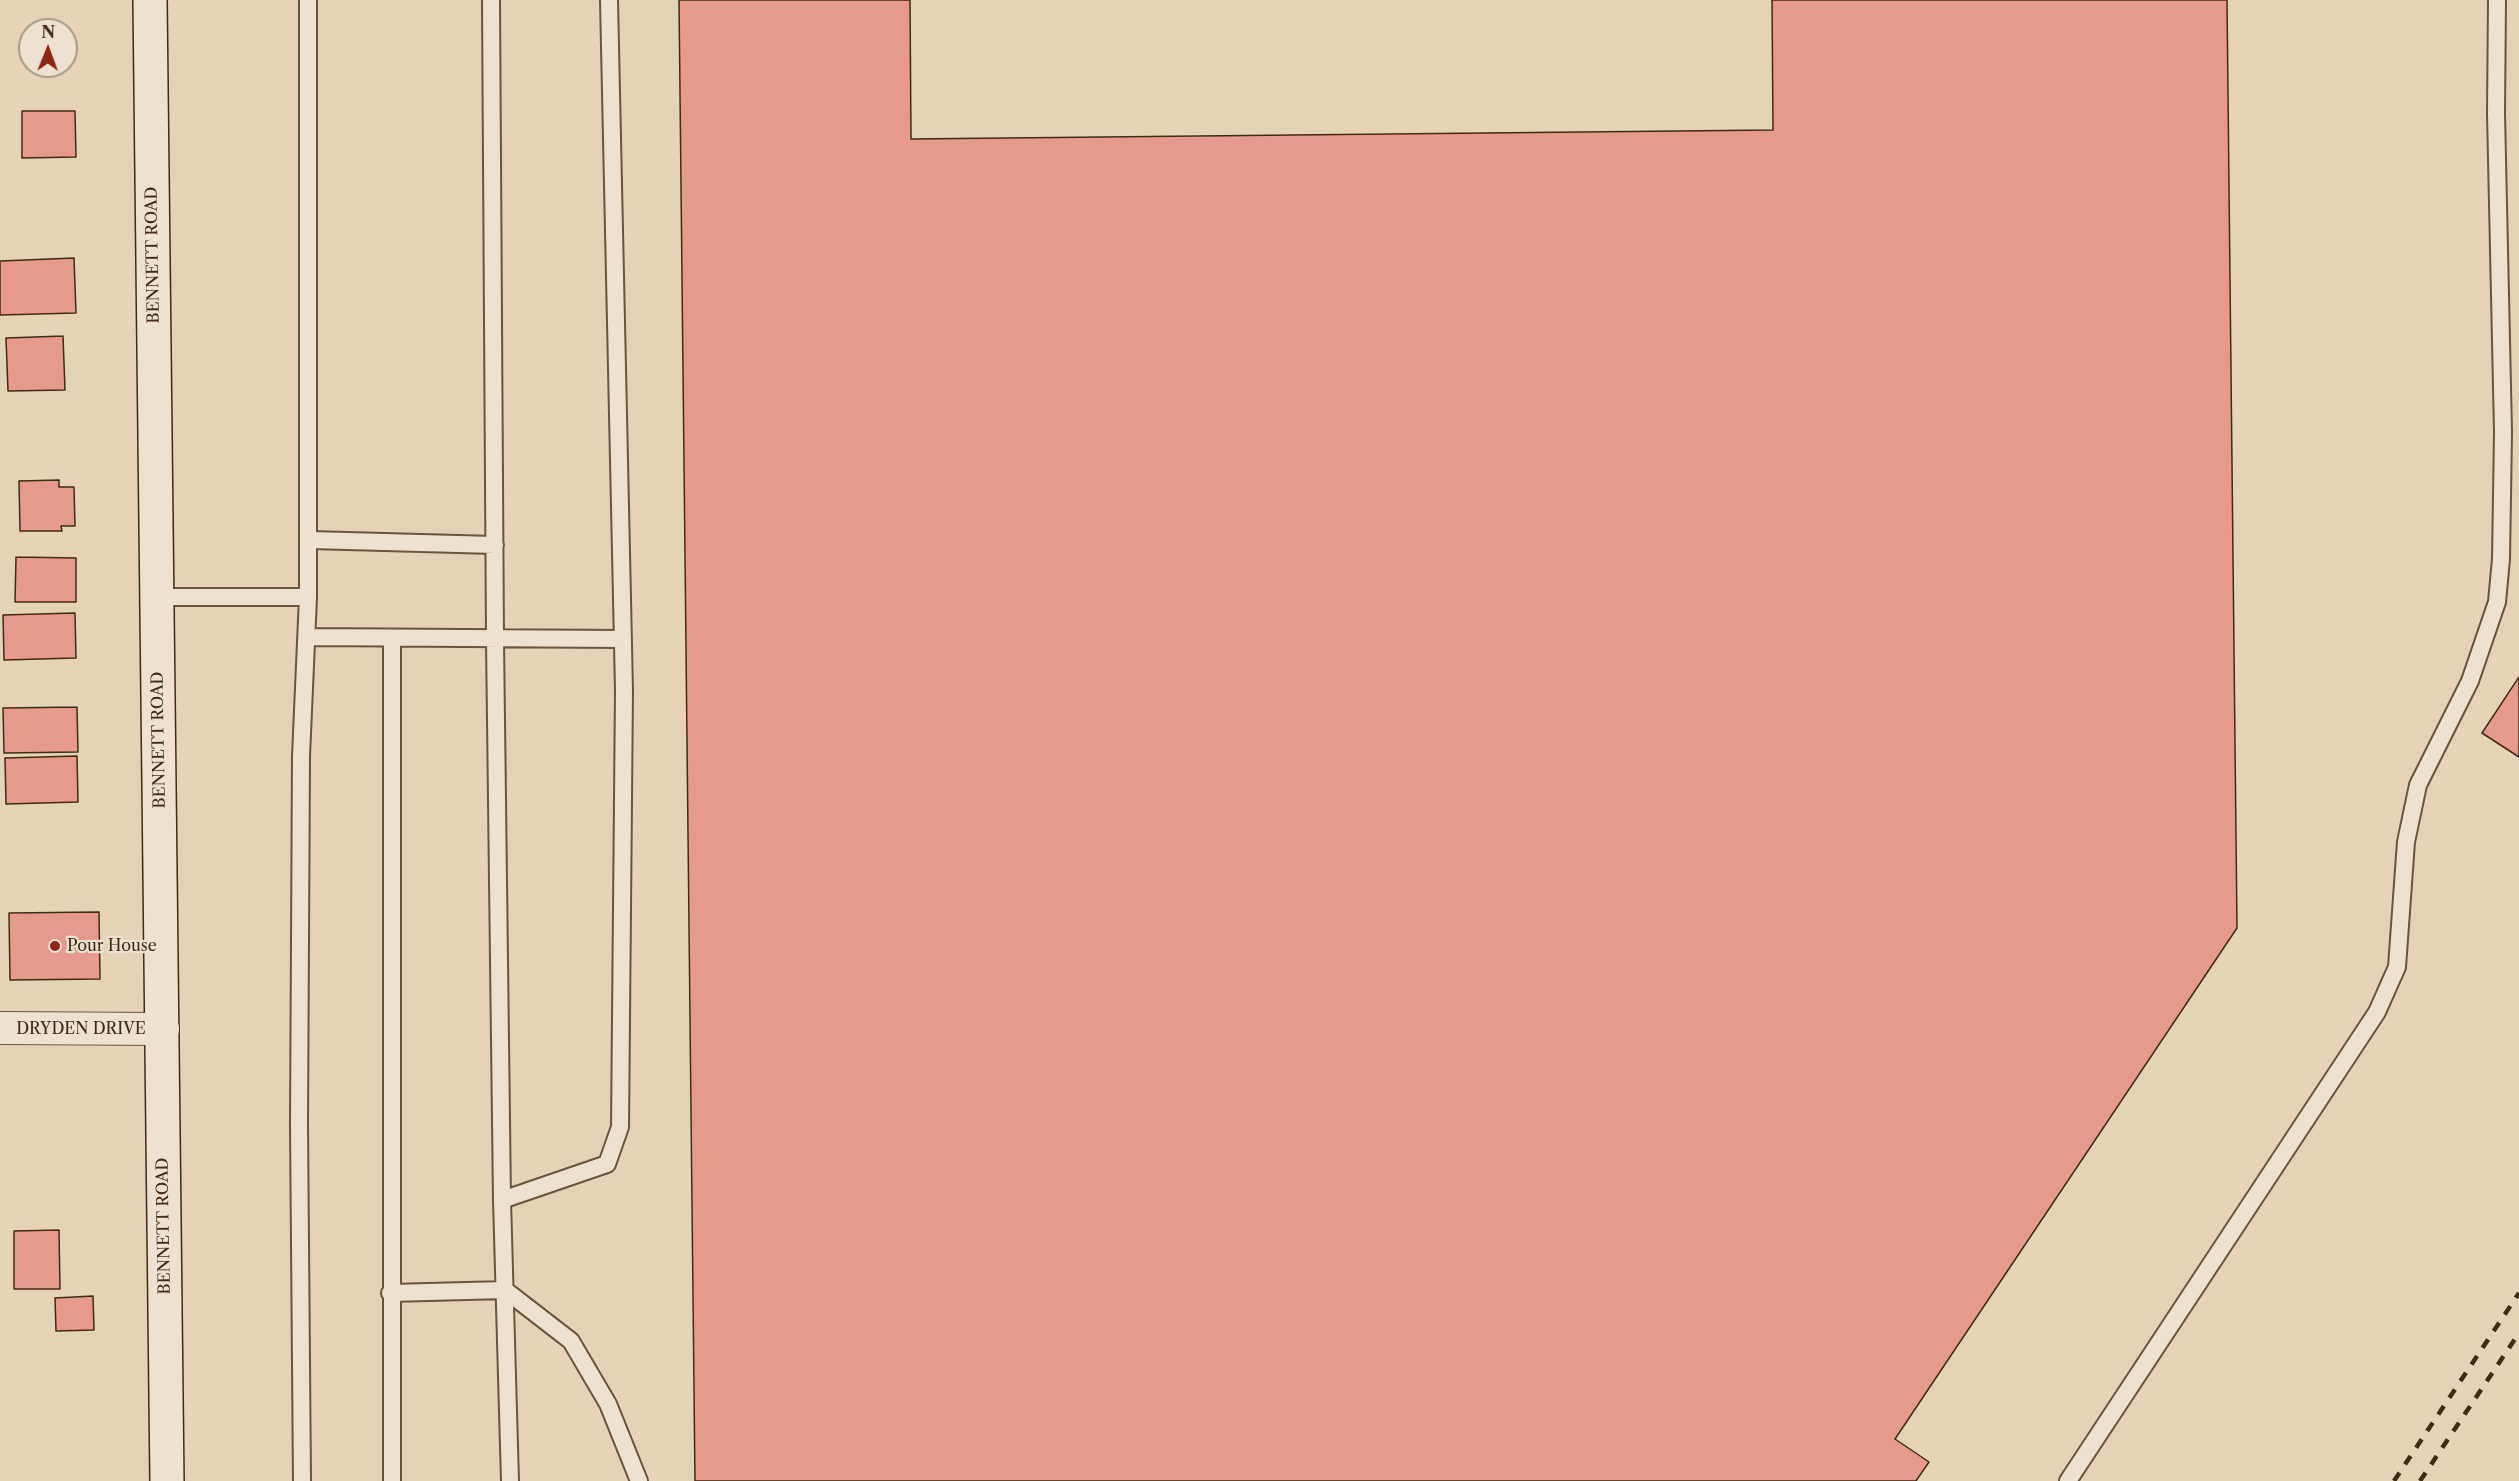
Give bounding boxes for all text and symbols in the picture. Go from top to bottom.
north arrow [18,18,78,78]
text: N [41,22,55,42]
street label: BENNETT ROAD [142,186,164,324]
street label: BENNETT ROAD [148,671,170,809]
place label: Pour House [67,936,157,956]
marker: Pour House [48,939,62,953]
street label: DRYDEN DRIVE [16,1019,146,1039]
street label: BENNETT ROAD [153,1157,175,1295]

